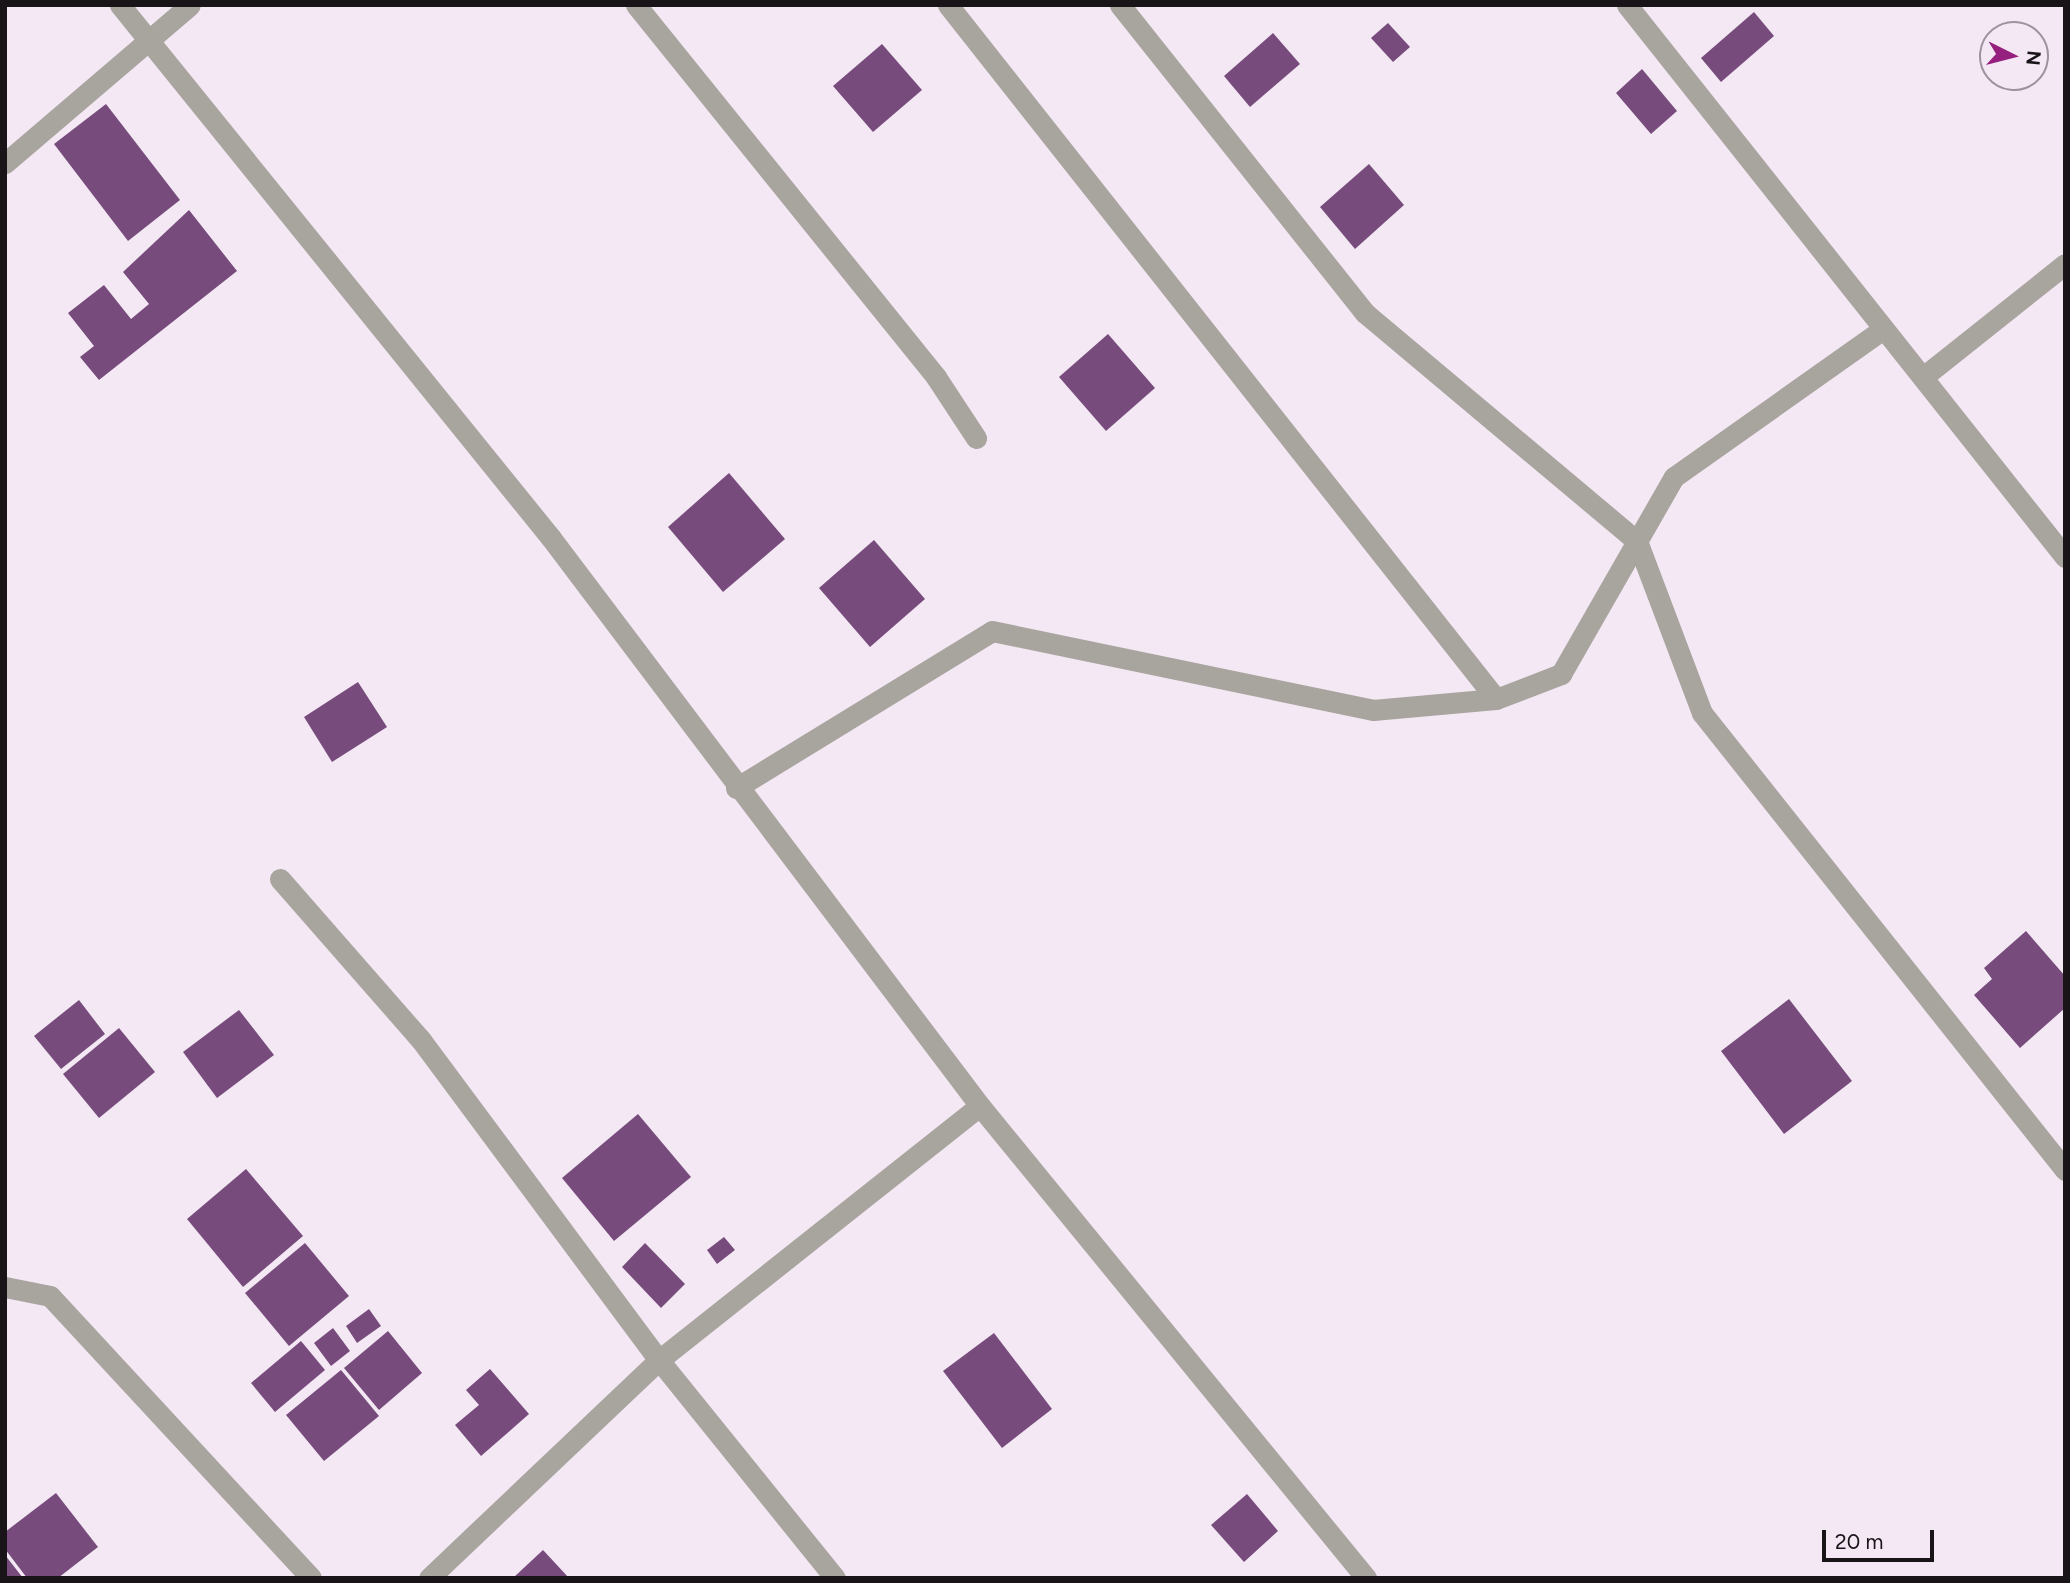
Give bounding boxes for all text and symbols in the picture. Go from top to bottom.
north arrow [1979,21,2049,91]
text: N [2021,50,2046,67]
scale bar [1825,1516,1937,1560]
text: 20 m [1835,1529,1883,1554]

